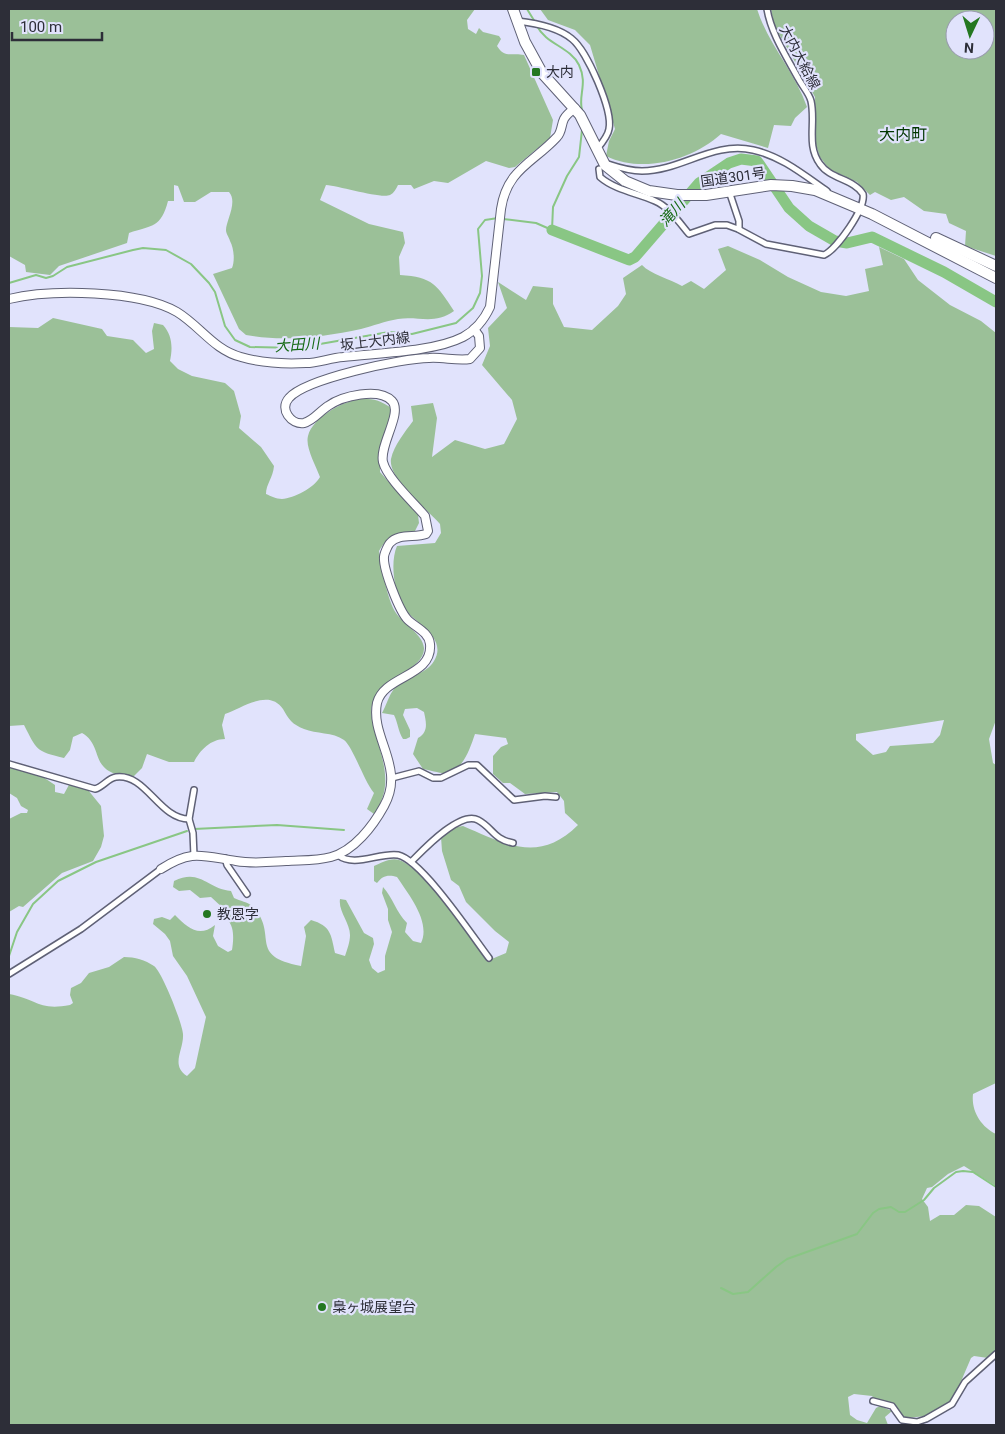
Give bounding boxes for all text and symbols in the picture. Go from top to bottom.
scale bar [12,10,102,42]
north arrow [945,10,995,60]
text: 100 m [20,18,62,36]
street label: 大内大給線 [777,22,823,92]
text: N [964,40,975,56]
place label: 大内 [546,64,574,80]
marker: 大内 [530,66,542,78]
district label: 大内町 [879,125,927,144]
street label: 国道301号 [699,165,767,189]
water label: 滝川 [655,194,690,230]
street label: 坂上大内線 [339,329,411,353]
water label: 大田川 [274,334,322,356]
place label: 教恩字 [217,906,259,922]
marker: 教恩字 [201,908,213,920]
place label: 梟ヶ城展望台 [332,1299,416,1315]
marker: 梟ヶ城展望台 [316,1301,328,1313]

